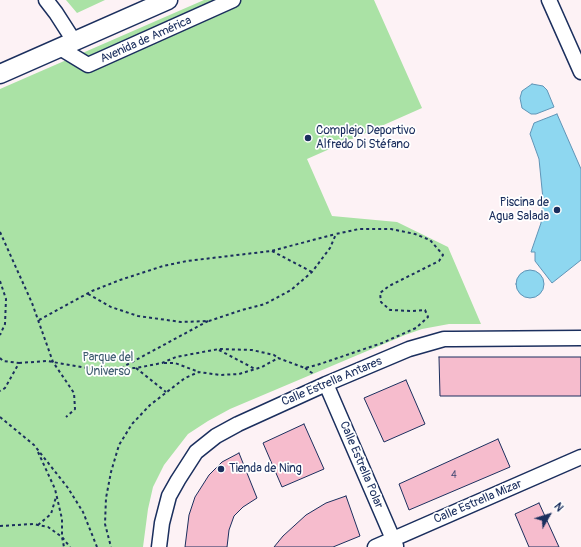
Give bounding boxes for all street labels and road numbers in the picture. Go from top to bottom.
street label: Avenida de América [98,13,194,67]
street label: Calle Estrella Antares [280,354,384,410]
street label: Calle Estrella Polar [336,419,386,511]
street label: Calle Estrella Mizar [432,477,524,527]

